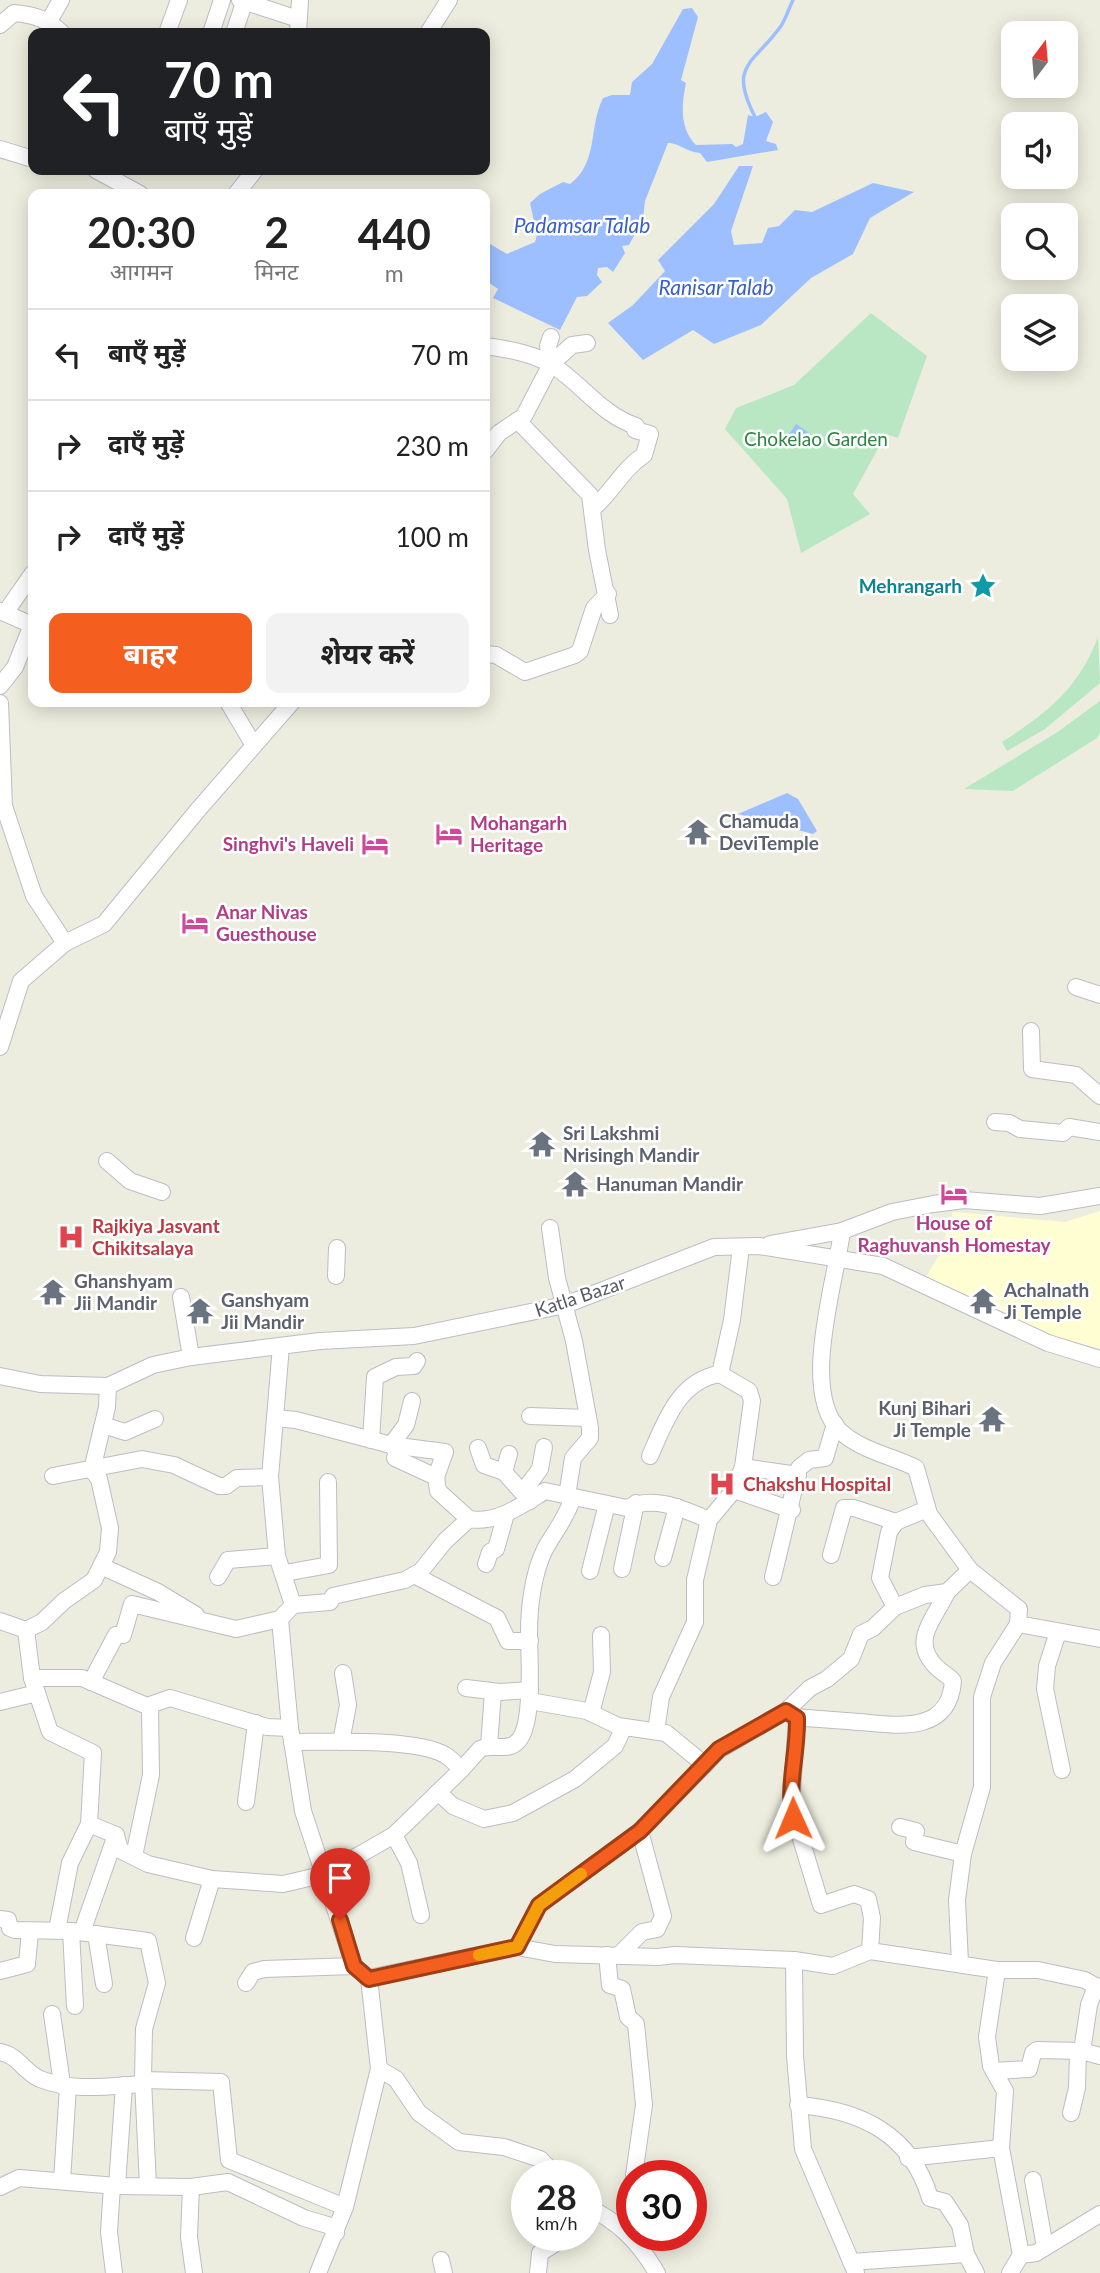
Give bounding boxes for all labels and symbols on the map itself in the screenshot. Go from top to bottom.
north arrow [1001,21,1078,98]
water label: Padamsar Talab [514,212,650,237]
water label: Ranisar Talab [658,274,774,299]
park label: Chokelao Garden [744,427,888,450]
place icon: Mehrangarh [968,571,998,601]
place label: Mehrangarh [859,574,962,597]
place label: Chamuda DeviTemple [719,809,819,854]
place label: Mohangarh Heritage [470,811,567,856]
temple icon: Chamuda DeviTemple [683,817,713,847]
hotel icon: Mohangarh Heritage [434,819,464,849]
hotel icon: Singhvi's Haveli [360,829,390,859]
place label: Singhvi's Haveli [223,832,354,855]
place label: Anar Nivas Guesthouse [215,900,317,945]
hotel icon: Anar Nivas Guesthouse [180,908,210,938]
place label: Sri Lakshmi Nrisingh Mandir [563,1121,700,1166]
temple icon: Sri Lakshmi Nrisingh Mandir [527,1129,557,1159]
temple icon: Hanuman Mandir [560,1169,590,1199]
place label: Hanuman Mandir [596,1172,744,1195]
hotel icon: House of Raghuvansh Homestay [939,1179,969,1209]
place label: House of Raghuvansh Homestay [857,1211,1052,1256]
place label: Rajkiya Jasvant Chikitsalaya [92,1214,220,1259]
hospital icon: Rajkiya Jasvant Chikitsalaya [56,1222,86,1252]
place label: Ghanshyam Jii Mandir [74,1269,173,1314]
street label: Katla Bazar [532,1270,628,1321]
temple icon: Ghanshyam Jii Mandir [38,1277,68,1307]
place label: Achalnath Ji Temple [1003,1278,1089,1323]
temple icon: Achalnath Ji Temple [968,1286,998,1316]
place label: Ganshyam Jii Mandir [221,1288,309,1333]
temple icon: Ganshyam Jii Mandir [185,1296,215,1326]
place label: Kunj Bihari Ji Temple [878,1396,971,1441]
temple icon: Kunj Bihari Ji Temple [977,1404,1007,1434]
hospital icon: Chakshu Hospital [707,1469,737,1499]
place label: Chakshu Hospital [743,1472,891,1495]
position arrow [756,1781,830,1855]
pin [310,1848,370,1920]
speed limit sign: 30 [616,2160,707,2251]

